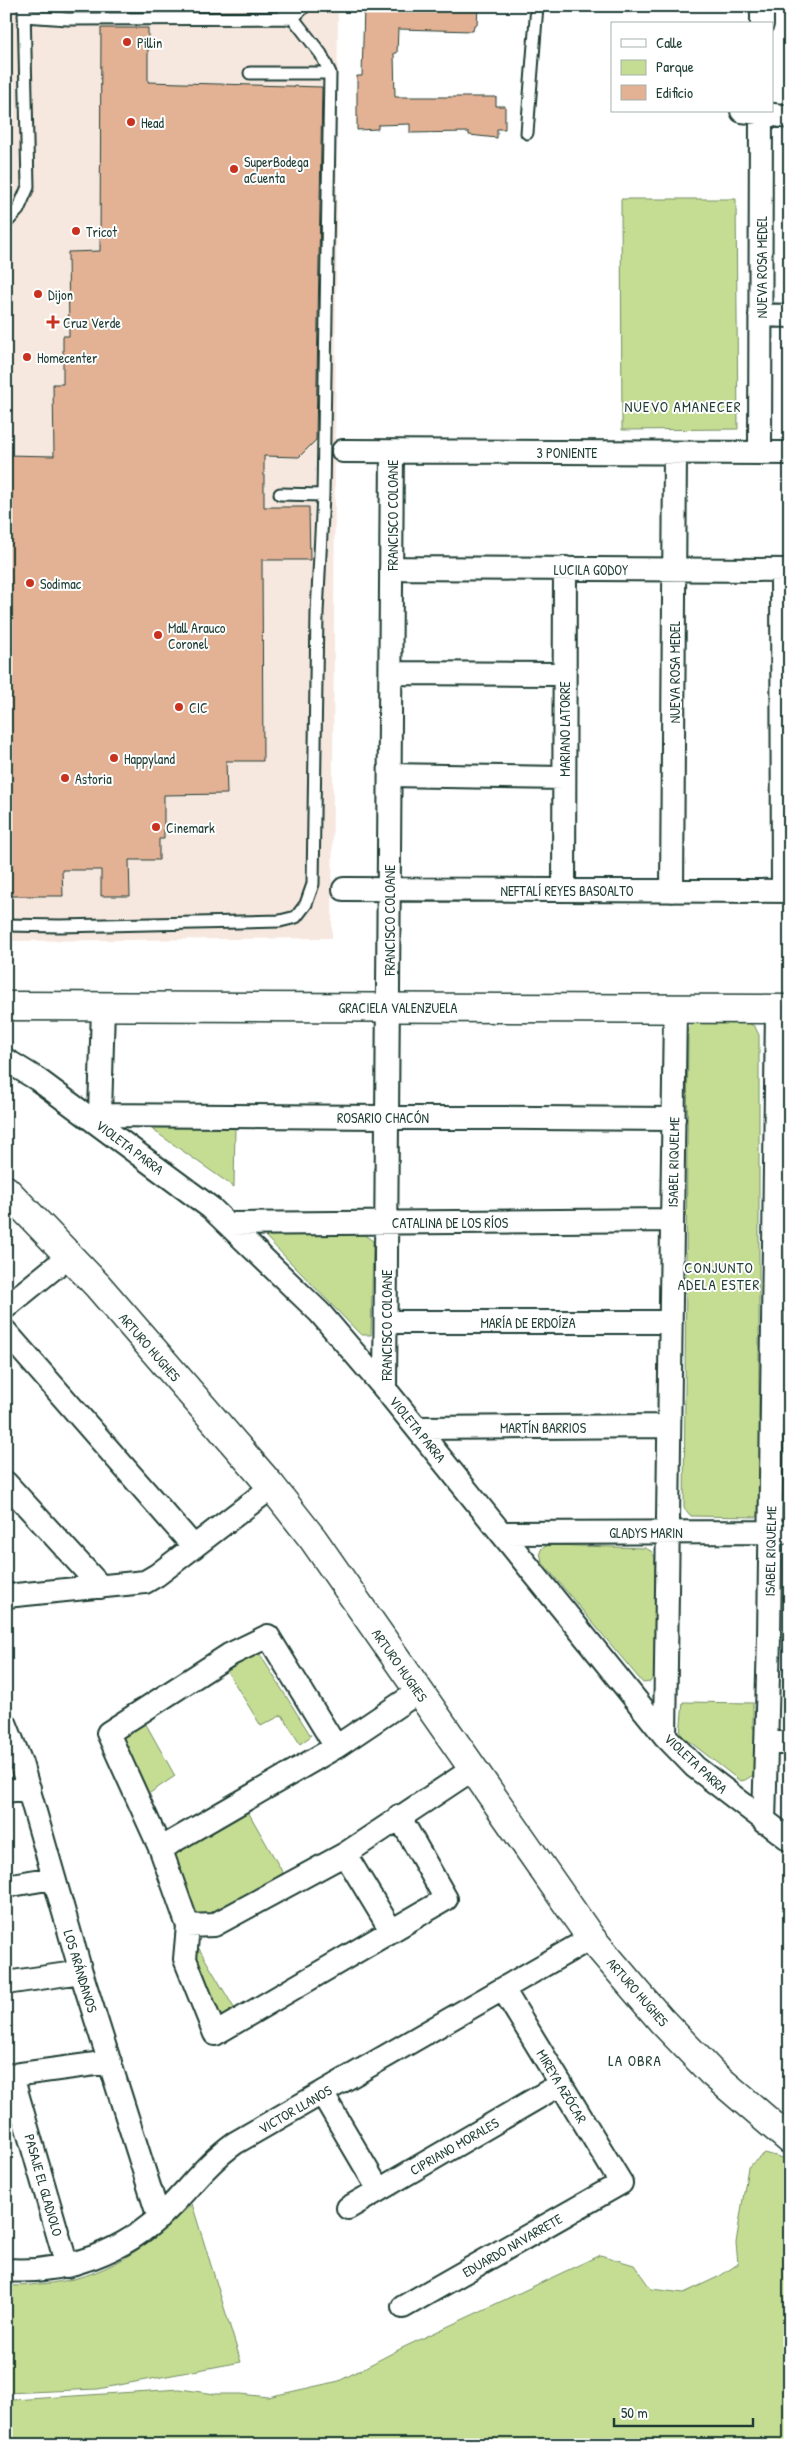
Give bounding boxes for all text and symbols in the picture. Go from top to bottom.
legend [611,22,774,112]
text: Calle [656,32,683,53]
place label: Pillin [137,33,162,52]
marker: Pillin [121,36,133,48]
text: Parque [656,56,694,77]
text: Edificio [656,82,693,103]
place label: Head [141,113,165,132]
marker: Head [125,116,137,128]
place label: SuperBodega aCuenta [244,152,309,187]
marker: SuperBodega aCuenta [228,163,240,175]
street label: NUEVA ROSA MEDEL [752,216,771,318]
place label: Tricot [86,222,117,241]
marker: Tricot [70,225,82,237]
place label: Dijon [48,285,73,305]
marker: Dijon [32,288,44,300]
place label: Cruz Verde [63,313,121,332]
marker: Cruz Verde [47,316,59,328]
place label: Homecenter [37,348,98,367]
marker: Homecenter [21,351,33,363]
district label: NUEVO AMANECER [625,396,741,417]
street label: 3 PONIENTE [536,443,598,462]
street label: FRANCISCO COLOANE [383,460,402,571]
street label: LUCILA GODOY [554,560,629,579]
place label: Sodimac [40,574,82,593]
marker: Sodimac [24,577,36,589]
place label: Mall Arauco Coronel [168,618,226,653]
street label: NUEVA ROSA MEDEL [665,621,684,723]
marker: Mall Arauco Coronel [152,629,164,641]
street label: MARIANO LATORRE [555,681,574,777]
place label: CIC [189,698,208,717]
marker: CIC [173,701,185,713]
place label: Happyland [124,749,175,769]
marker: Happyland [108,752,120,764]
place label: Astoria [75,769,112,788]
marker: Astoria [59,772,71,784]
place label: Cinemark [166,818,215,837]
marker: Cinemark [150,821,162,833]
street label: FRANCISCO COLOANE [380,865,399,976]
street label: NEFTALÍ REYES BASOALTO [500,881,634,900]
street label: GRACIELA VALENZUELA [339,998,458,1017]
street label: ROSARIO CHACÓN [337,1108,429,1127]
street label: VIOLETA PARRA [92,1115,168,1179]
street label: ISABEL RIQUELME [663,1116,683,1208]
street label: CATALINA DE LOS RÍOS [392,1213,509,1232]
district label: CONJUNTO ADELA ESTER [678,1257,760,1295]
street label: FRANCISCO COLOANE [377,1270,396,1381]
street label: ARTURO HUGHES [115,1309,185,1386]
street label: MARÍA DE ERDOÍZA [480,1313,576,1332]
street label: VIOLETA PARRA [385,1392,451,1466]
street label: MARTÍN BARRIOS [500,1418,587,1437]
street label: ISABEL RIQUELME [760,1505,780,1597]
street label: GLADYS MARIN [609,1523,683,1542]
street label: ARTURO HUGHES [368,1625,432,1706]
street label: VIOLETA PARRA [660,1729,732,1797]
street label: LOS ARÁNDANOS [59,1927,103,2015]
street label: ARTURO HUGHES [603,1954,673,2031]
street label: MIREYA AZÓCAR [532,2046,592,2126]
district label: LA OBRA [608,2050,662,2071]
street label: VICTOR LLANOS [255,2080,336,2138]
street label: CIPRIANO MORALES [406,2113,502,2179]
street label: PASAJE EL GLADIOLO [20,2132,68,2239]
street label: EDUARDO NAVARRETE [459,2209,565,2281]
scale bar [614,2396,752,2428]
text: 50 m [621,2402,648,2423]

